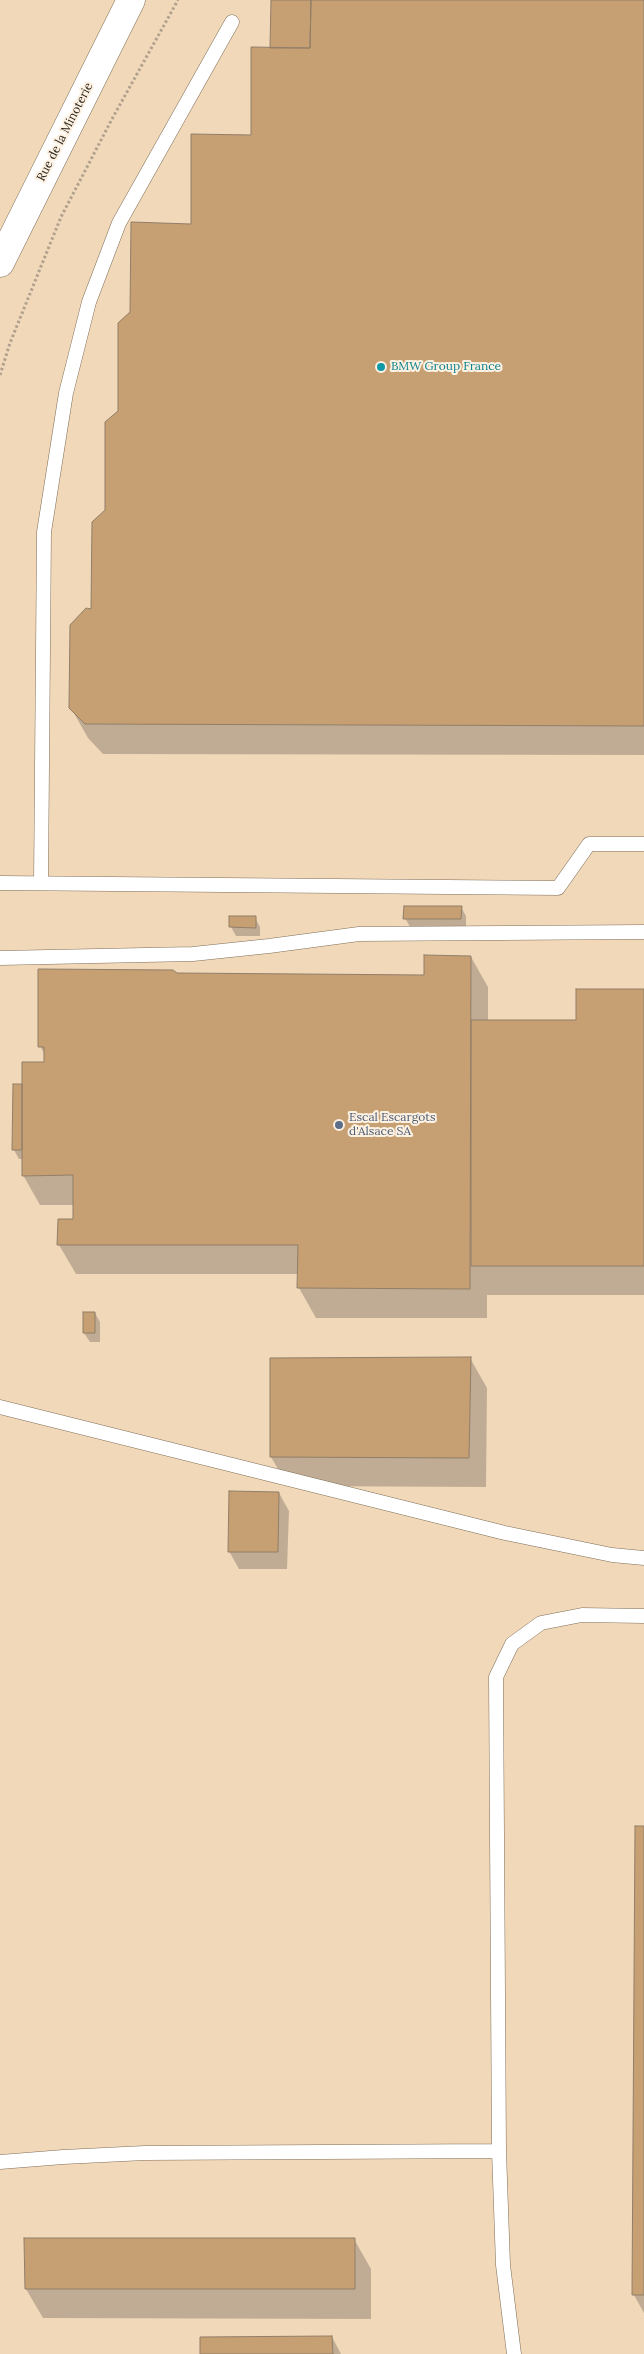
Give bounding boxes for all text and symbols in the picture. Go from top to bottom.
street label: Rue de la Minoterie [34,80,96,184]
place label: BMW Group France [391,360,501,374]
marker: BMW Group France [375,361,387,373]
place label: Escal Escargots d'Alsace SA [349,1111,435,1139]
marker: Escal Escargots d'Alsace SA [333,1119,345,1131]

